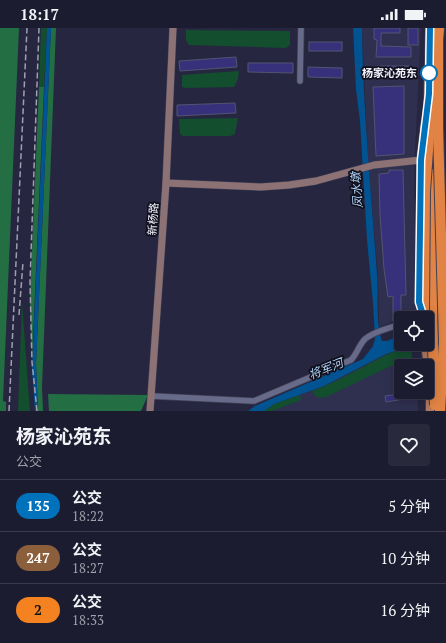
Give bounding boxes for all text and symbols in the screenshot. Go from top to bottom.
text: 18:17 [20,4,59,24]
marker: 杨家沁苑东 [420,64,438,82]
place label: 杨家沁苑东 [362,66,417,80]
water label: 凤水墩 [348,170,365,209]
street label: 新杨路 [145,202,161,236]
map controls [394,311,434,399]
button: locate [394,311,434,351]
water label: 将军河 [306,354,347,382]
button: layers [394,359,434,399]
text: 杨家沁苑东 [16,423,111,448]
button: heart [388,424,430,466]
text: 公交 [16,452,42,470]
text: 公交 [72,487,102,507]
text: 135 [26,496,50,515]
text: 5 分钟 [388,496,430,516]
text: 18:22 [72,507,104,525]
text: 公交 [72,539,102,559]
text: 247 [26,548,50,567]
text: 10 分钟 [380,548,430,568]
text: 18:27 [72,559,104,577]
text: 公交 [72,591,102,611]
text: 2 [34,600,42,619]
text: 16 分钟 [380,600,430,620]
text: 18:33 [72,611,104,629]

